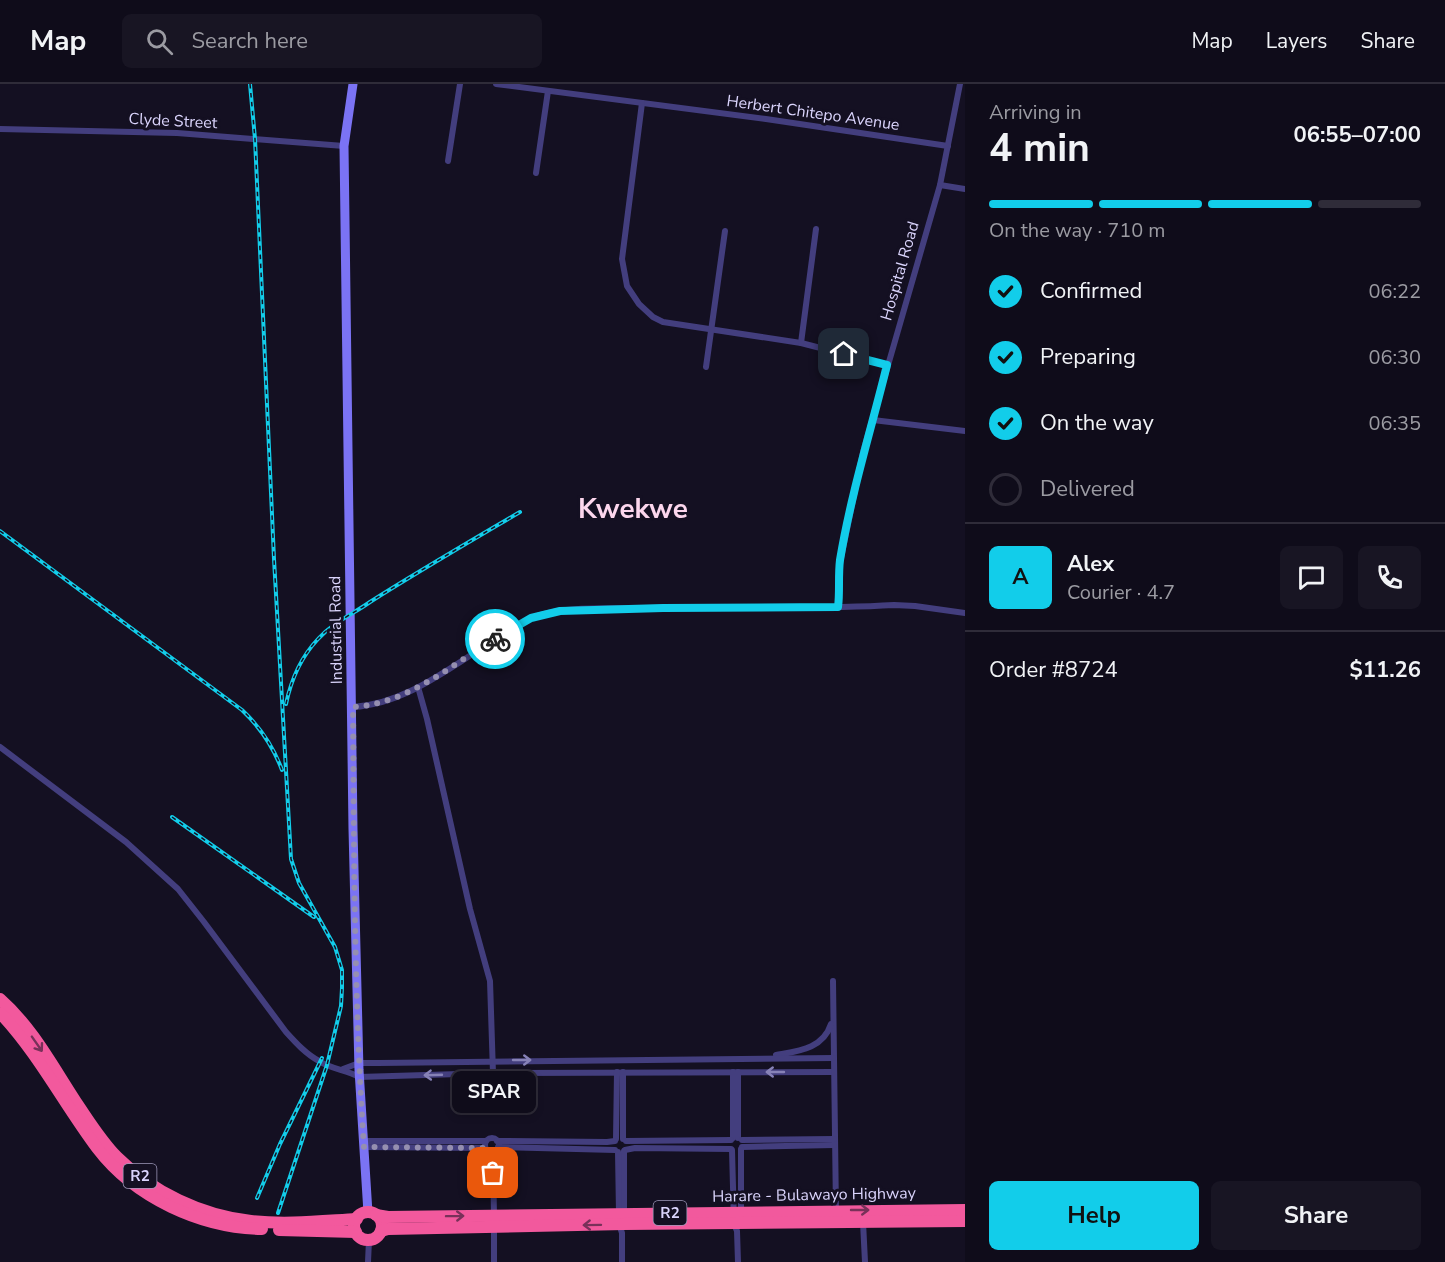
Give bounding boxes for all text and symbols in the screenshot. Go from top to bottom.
search box [122,14,542,68]
text: Map [30,22,86,60]
icon: search [143,25,176,58]
text: Search here [191,26,308,56]
text: Map [1191,27,1233,55]
text: Layers [1266,27,1327,55]
text: Share [1360,27,1415,55]
street label: Herbert Chitepo Avenue [725,90,901,136]
text: Arriving in [989,99,1082,126]
street label: Clyde Street [128,108,218,134]
text: 06:55–07:00 [1293,120,1421,150]
text: 4 min [989,122,1090,175]
text: On the way · 710 m [989,217,1165,244]
street label: Hospital Road [875,219,925,323]
icon: check [989,275,1022,308]
text: Confirmed [1040,276,1142,306]
text: 06:22 [1368,278,1421,305]
pin [818,328,869,379]
icon: home [827,337,860,370]
icon: check [989,341,1022,374]
text: Preparing [1040,342,1136,372]
text: 06:30 [1368,344,1421,371]
icon: check [989,407,1022,440]
text: On the way [1040,408,1154,438]
text: 06:35 [1368,410,1421,437]
text: Delivered [1040,474,1135,504]
district label: Kwekwe [578,490,688,528]
button: chat [1280,546,1343,609]
button: phone [1358,546,1421,609]
text: Alex [1067,549,1114,579]
text: A [1012,562,1029,592]
street label: Industrial Road [324,575,348,685]
text: Courier · 4.7 [1067,579,1175,606]
courier [465,609,525,669]
icon: bike [479,623,512,656]
text: Order #8724 [989,655,1118,685]
text: $11.26 [1350,655,1421,685]
one-way arrow [31,1035,43,1051]
one-way arrow [512,1054,532,1066]
one-way arrow [766,1066,786,1078]
one-way arrow [424,1069,444,1080]
callout: SPAR [451,1071,535,1113]
text: SPAR [468,1078,520,1105]
pin [467,1147,518,1198]
icon: bag [476,1156,509,1189]
road number: R2 [124,1164,156,1188]
button: Help [989,1181,1199,1250]
button: Share [1211,1181,1421,1250]
street label: Harare - Bulawayo Highway [712,1182,917,1208]
road number: R2 [654,1201,686,1225]
one-way arrow [850,1204,870,1216]
one-way arrow [445,1210,465,1222]
one-way arrow [582,1219,602,1231]

